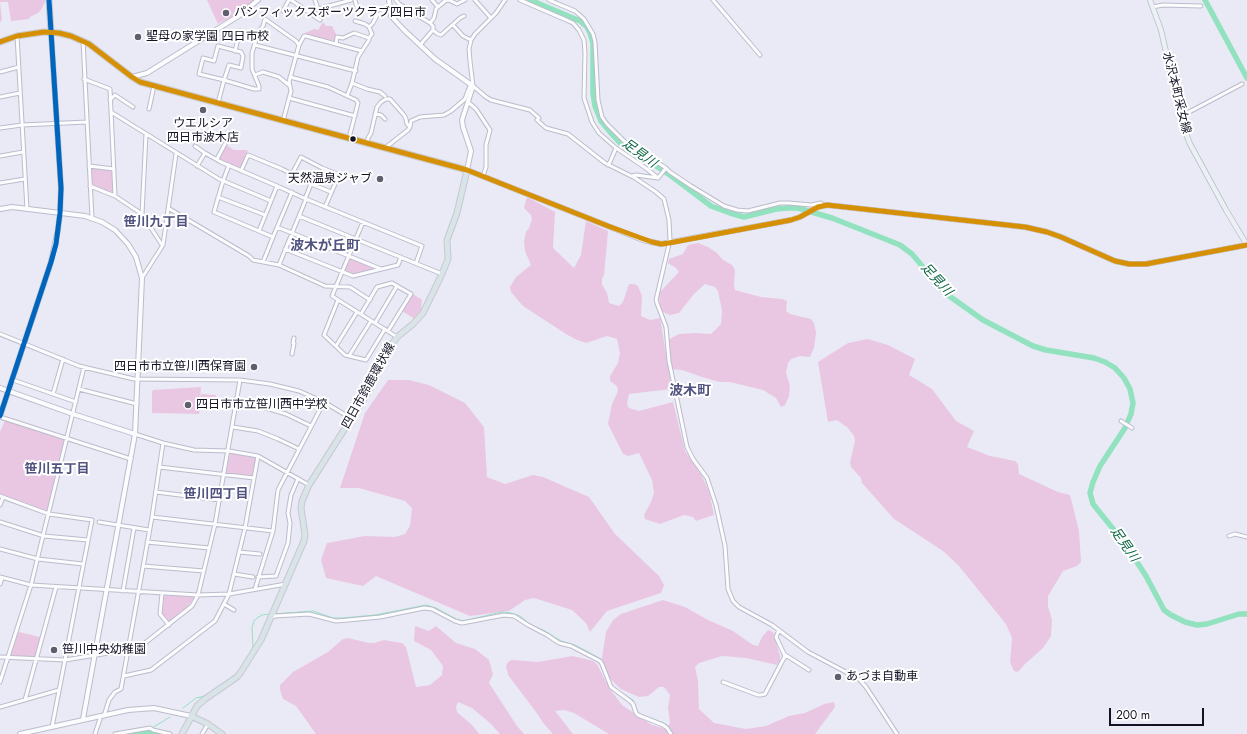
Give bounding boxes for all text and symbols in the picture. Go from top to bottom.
place label: パシフィックスポーツクラブ四日市 [234,6,426,20]
marker: パシフィックスポーツクラブ四日市 [221,8,231,18]
place label: 聖母の家学園 四日市校 [146,30,270,44]
marker: 聖母の家学園 四日市校 [133,32,143,42]
street label: 水沢本町采女線 [1159,51,1193,135]
marker: ウエルシア 四日市波木店 [198,105,208,115]
place label: ウエルシア 四日市波木店 [167,117,239,145]
unlabelled marker [348,134,358,144]
water label: 足見川 [619,136,659,172]
place label: 天然温泉ジャブ [288,172,372,186]
marker: 天然温泉ジャブ [375,174,385,184]
district label: 笹川九丁目 [124,215,188,231]
district label: 波木が丘町 [290,239,360,255]
water label: 足見川 [917,260,955,300]
street label: 四日市鈴鹿環状線 [339,341,399,431]
place label: 四日市市立笹川西保育園 [114,360,246,374]
marker: 四日市市立笹川西保育園 [249,362,259,372]
district label: 波木町 [669,384,711,400]
place label: 四日市市立笹川西中学校 [196,398,328,412]
marker: 四日市市立笹川西中学校 [183,400,193,410]
district label: 笹川五丁目 [25,462,89,478]
district label: 笹川四丁目 [184,487,248,503]
water label: 足見川 [1106,525,1142,565]
place label: 笹川中央幼稚園 [62,643,146,657]
marker: 笹川中央幼稚園 [49,645,59,655]
place label: あづま自動車 [846,670,918,684]
marker: あづま自動車 [833,672,843,682]
scale bar [1111,700,1206,726]
text: 200 m [1116,706,1150,724]

